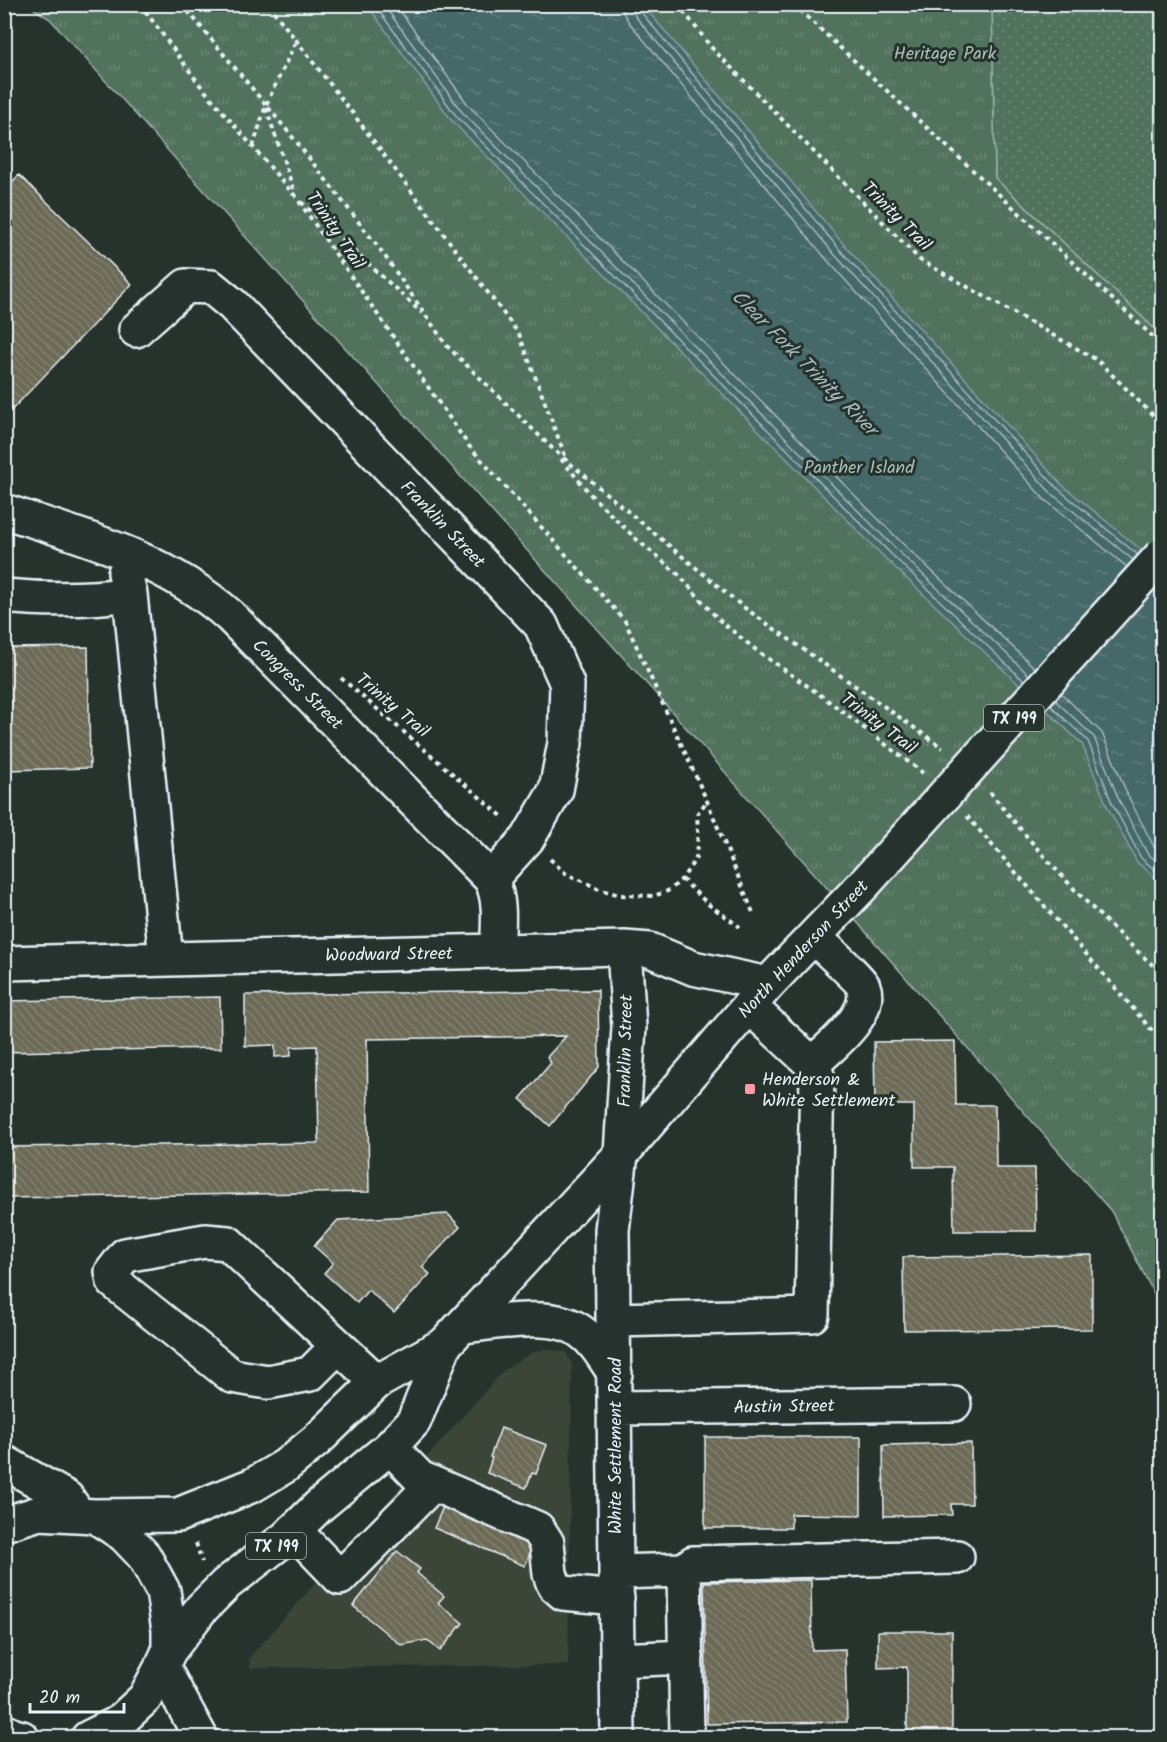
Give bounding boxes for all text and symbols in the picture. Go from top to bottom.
park label: Heritage Park [894,40,997,69]
street label: Trinity Trail [854,175,938,259]
street label: Trinity Trail [298,186,372,276]
water label: Clear Fork Trinity River [723,283,887,447]
park label: Panther Island [804,454,915,483]
street label: Franklin Street [392,474,492,576]
street label: Congress Street [244,633,350,738]
street label: Trinity Trail [349,666,436,746]
street label: Trinity Trail [834,686,923,763]
road number: TX 199 [984,705,1044,731]
street label: North Henderson Street [732,873,877,1026]
street label: Woodward Street [325,940,454,971]
street label: Franklin Street [611,993,642,1108]
place label: Henderson & White Settlement [762,1066,896,1116]
marker: Henderson & White Settlement [743,1082,757,1096]
street label: White Settlement Road [602,1357,631,1534]
street label: Austin Street [733,1392,836,1423]
road number: TX 199 [246,1533,306,1559]
scale bar [30,1676,124,1714]
text: 20 m [39,1684,80,1713]

